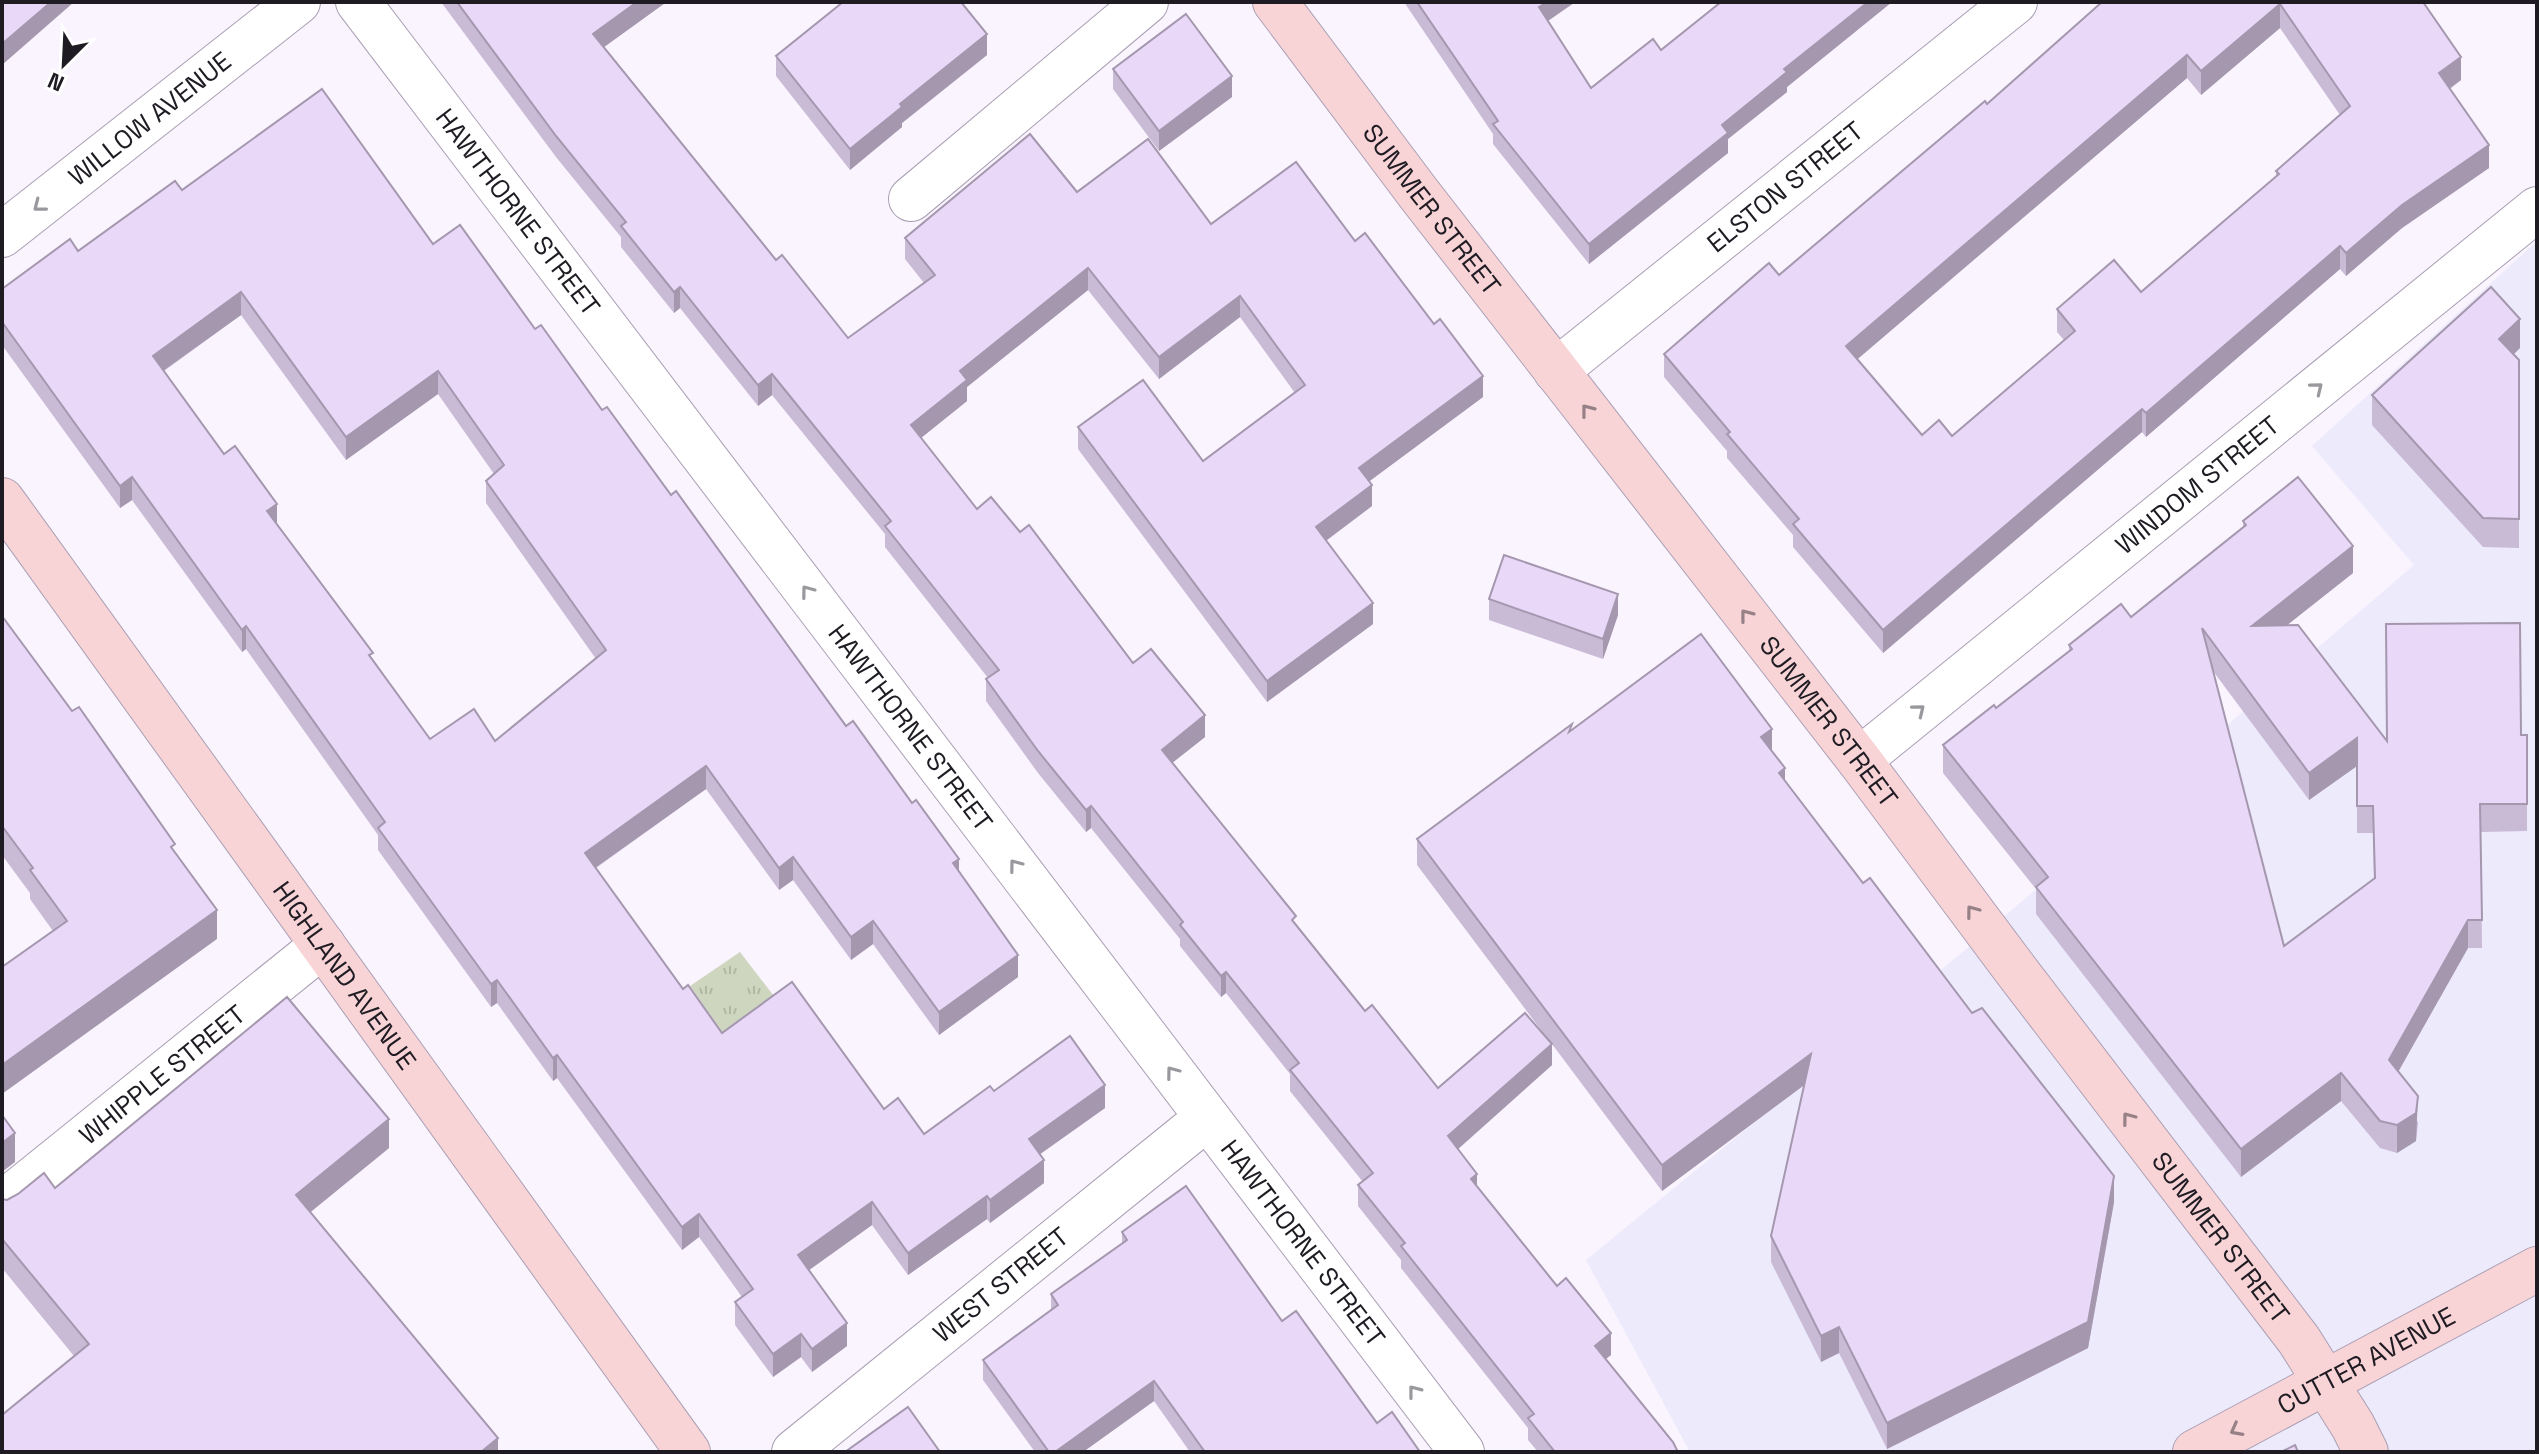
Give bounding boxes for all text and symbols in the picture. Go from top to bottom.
north arrow [24,24,104,104]
street label: WILLOW AVENUE [61,44,238,193]
text: N [43,66,68,98]
street label: HAWTHORNE STREET [428,102,608,322]
street label: ELSTON STREET [1700,114,1870,260]
street label: SUMMER STREET [1355,117,1508,302]
one-way arrow [33,197,48,211]
one-way arrow [2307,383,2322,398]
one-way arrow [1582,404,1596,419]
street label: WINDOM STREET [2108,408,2286,562]
one-way arrow [803,585,817,600]
one-way arrow [1742,609,1756,624]
street label: HAWTHORNE STREET [821,617,1000,838]
street label: SUMMER STREET [1752,629,1905,814]
one-way arrow [1910,705,1924,720]
one-way arrow [1010,859,1024,874]
street label: HIGHLAND AVENUE [265,875,424,1076]
one-way arrow [1967,905,1981,920]
street label: WHIPPLE STREET [72,997,253,1152]
one-way arrow [1168,1066,1182,1081]
one-way arrow [2124,1113,2138,1127]
street label: HAWTHORNE STREET [1213,1133,1393,1354]
street label: SUMMER STREET [2144,1145,2297,1330]
street label: WEST STREET [926,1220,1076,1350]
street label: CUTTER AVENUE [2271,1299,2461,1422]
one-way arrow [1409,1386,1424,1400]
one-way arrow [2230,1421,2244,1436]

